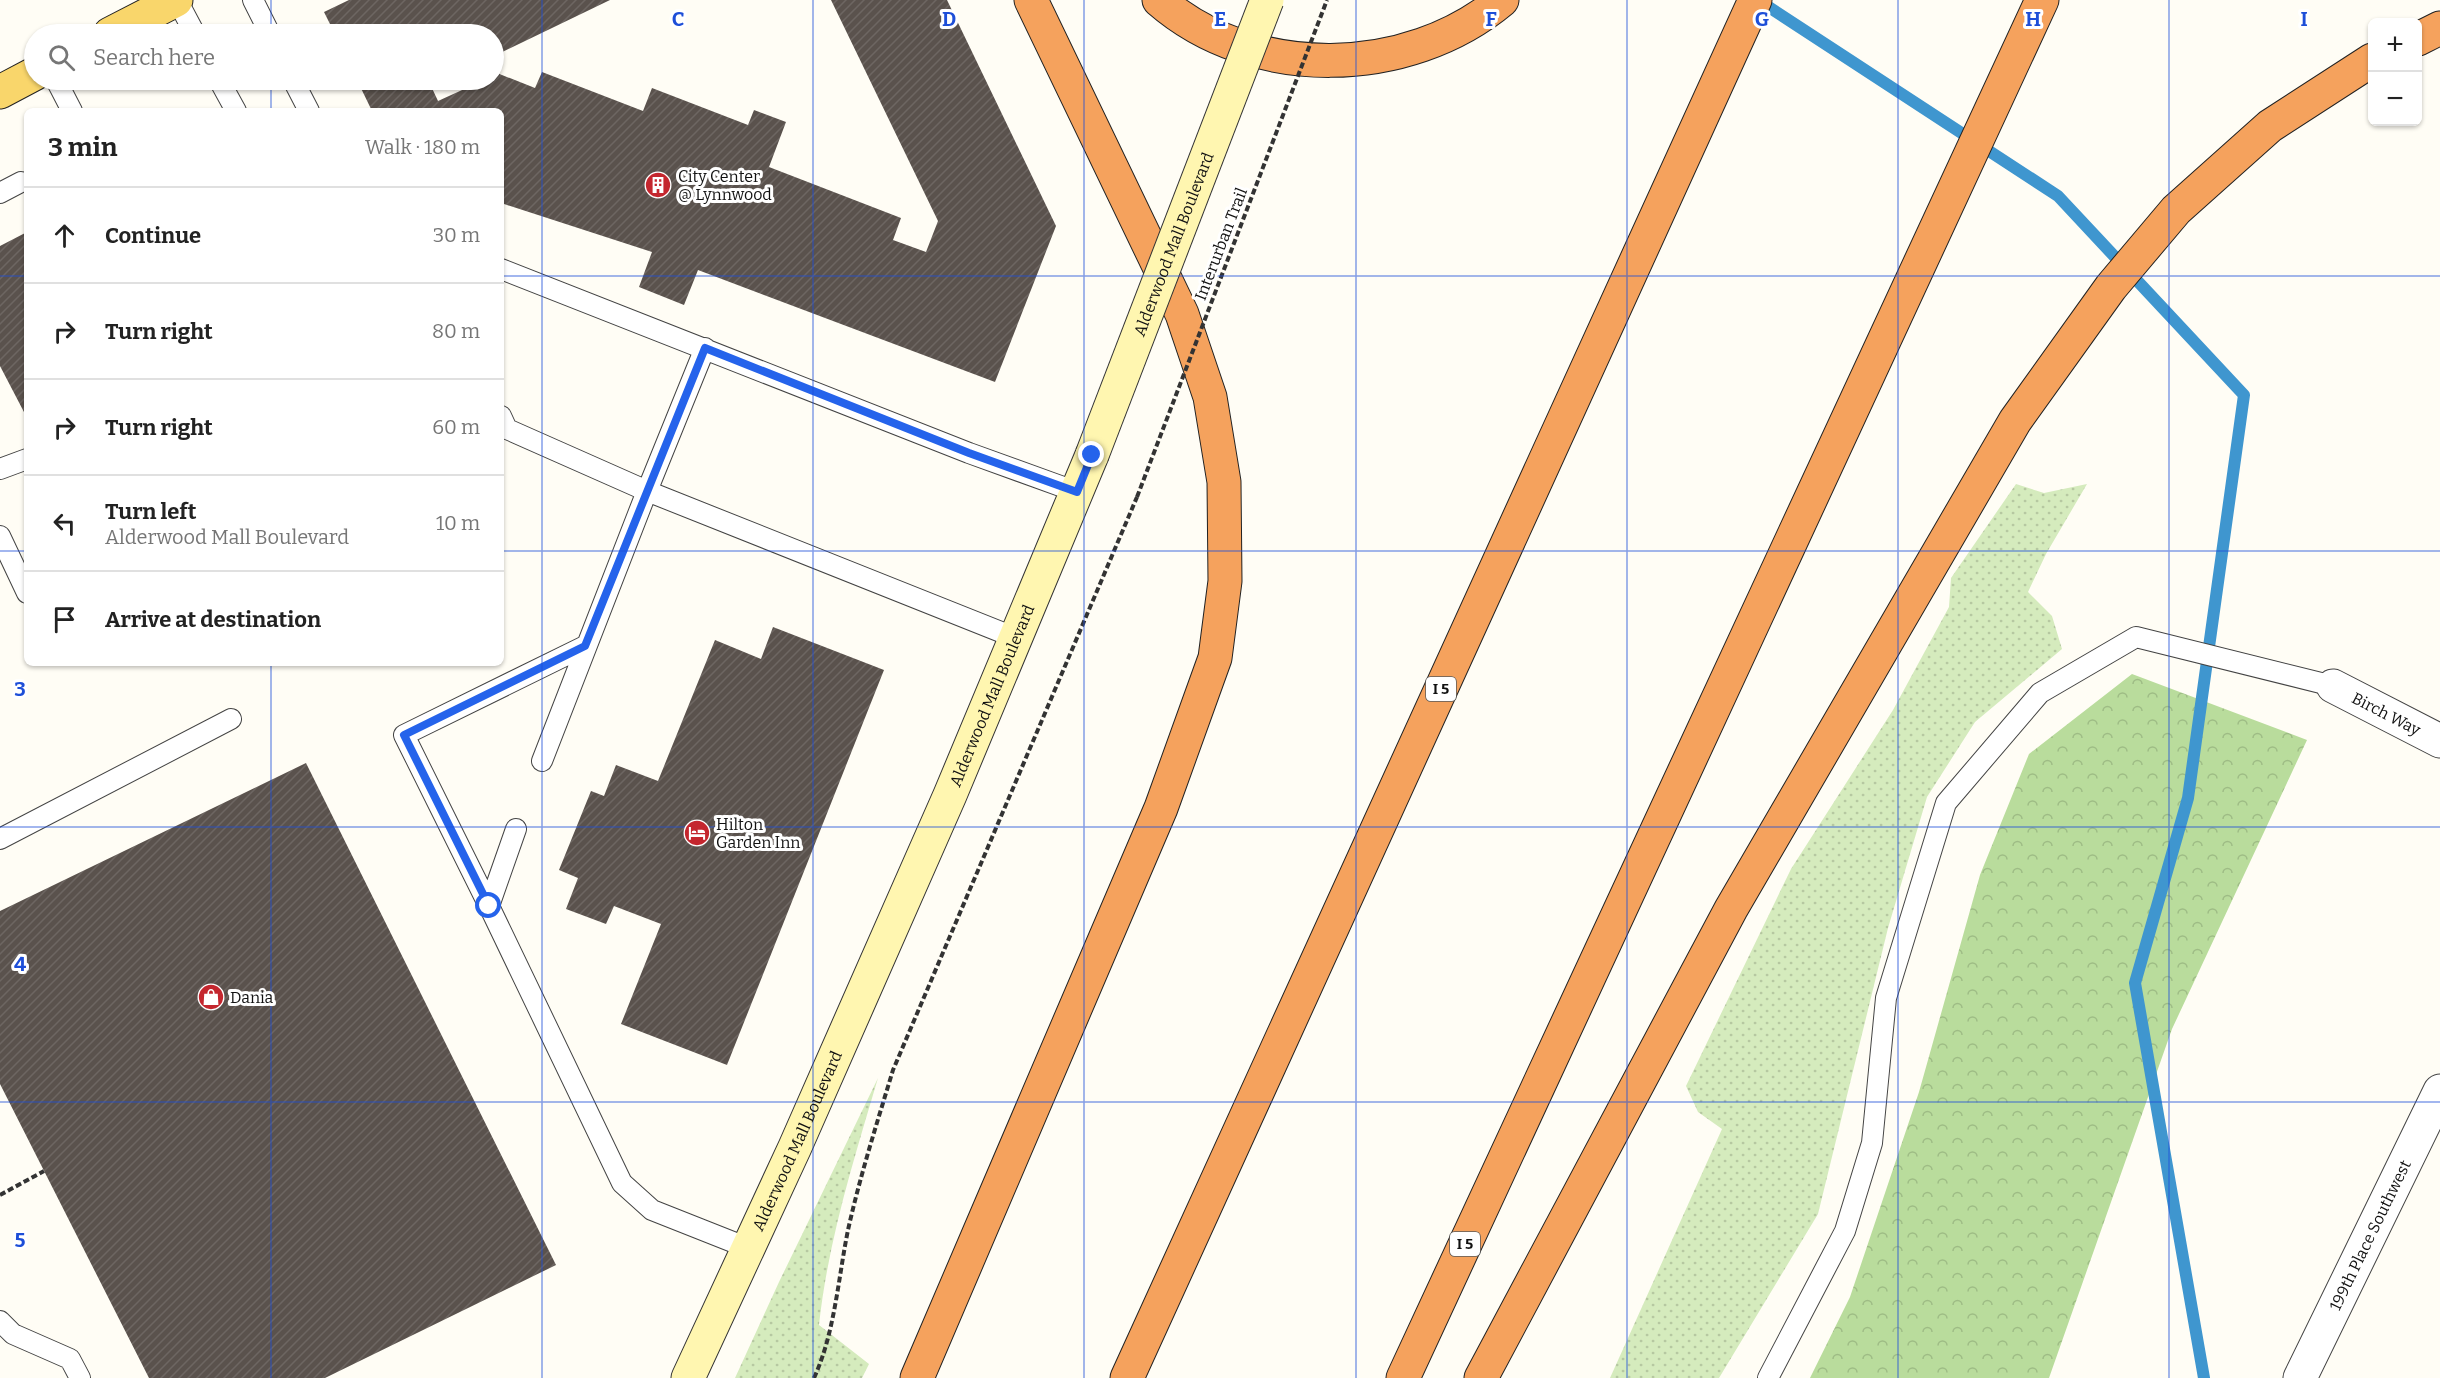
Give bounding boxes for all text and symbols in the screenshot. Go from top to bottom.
text: C [672,7,684,31]
text: D [942,7,956,31]
text: E [1214,7,1226,31]
text: F [1485,7,1497,31]
text: G [1755,7,1769,31]
text: H [2025,7,2041,31]
text: I [2300,7,2308,31]
map controls [2368,18,2422,126]
button: + [2368,18,2422,72]
search box [24,24,504,90]
icon: search [45,41,78,74]
text: Search here [93,44,215,71]
button: − [2368,72,2422,126]
text: 3 min [48,132,117,163]
text: Walk · 180 m [365,135,480,159]
street label: Alderwood Mall Boulevard [1129,149,1217,339]
place label: City Center @ Lynnwood [678,167,772,204]
building icon: City Center @ Lynnwood [643,170,673,200]
street label: Interurban Trail [1191,185,1251,303]
icon: ahead [48,219,81,252]
text: Continue [105,222,201,249]
text: 30 m [433,223,480,247]
icon: right [48,315,81,348]
text: Turn right [105,318,213,345]
text: 80 m [432,319,480,343]
icon: right [48,411,81,444]
text: Turn right [105,414,213,441]
text: 60 m [432,415,480,439]
route end [1078,441,1104,467]
text: Turn left [105,498,197,525]
icon: left [48,507,81,540]
text: 10 m [436,511,480,535]
text: Alderwood Mall Boulevard [105,525,349,549]
street label: Alderwood Mall Boulevard [945,601,1038,789]
icon: arrive [48,603,81,636]
text: Arrive at destination [105,606,321,633]
text: 3 [14,677,26,701]
road number: I 5 [1426,677,1456,701]
street label: Birch Way [2349,688,2424,739]
place label: Hilton Garden Inn [716,815,801,852]
hotel icon: Hilton Garden Inn [682,818,712,848]
route start [475,892,501,918]
text: 4 [14,952,26,976]
shop icon: Dania [196,982,226,1012]
place label: Dania [230,988,274,1007]
street label: Alderwood Mall Boulevard [748,1047,846,1234]
street label: 199th Place Southwest [2325,1157,2414,1313]
text: 5 [15,1228,26,1252]
road number: I 5 [1450,1232,1480,1256]

